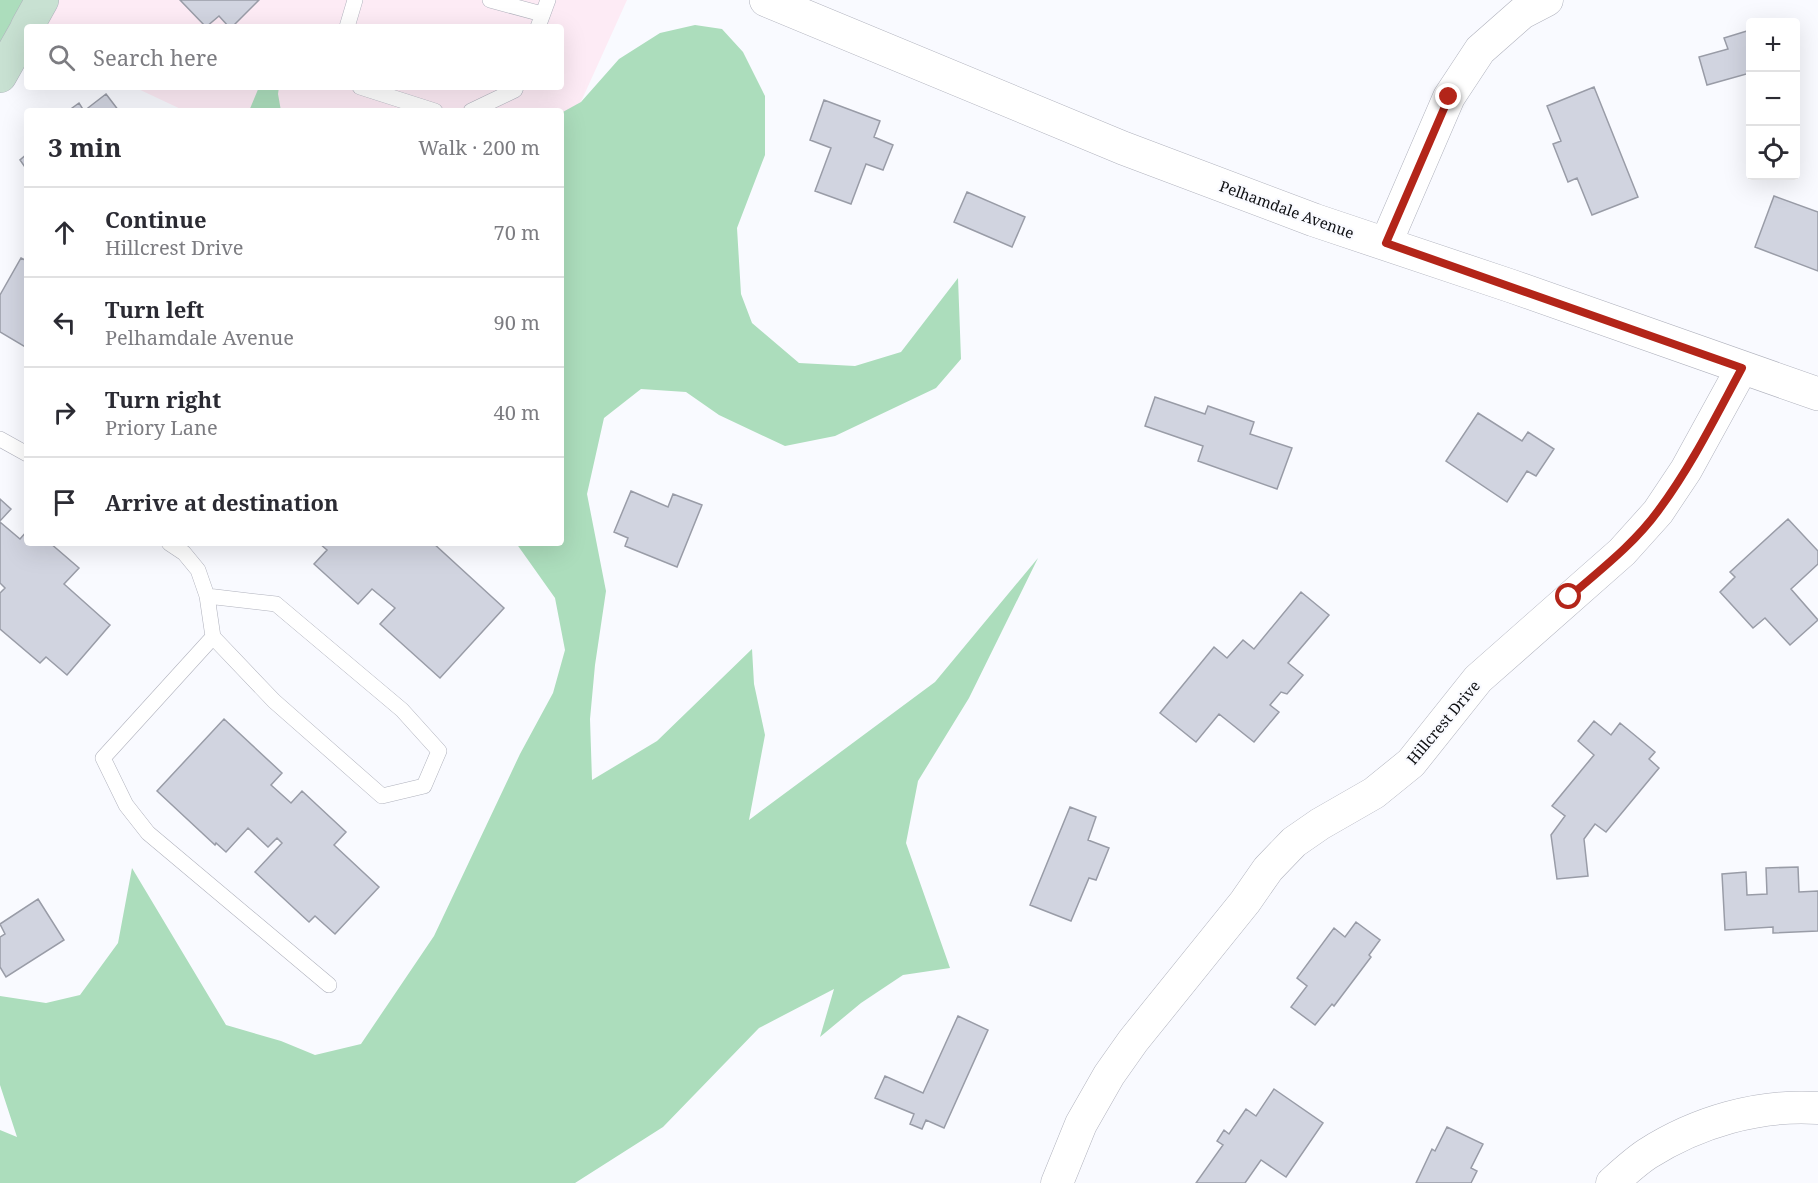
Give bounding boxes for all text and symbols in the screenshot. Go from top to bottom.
map controls [1746,18,1800,180]
button: + [1746,18,1800,72]
search box [24,24,564,90]
icon: search [45,41,78,74]
text: Search here [93,42,218,72]
button: − [1746,72,1800,126]
route end [1435,83,1461,109]
button: locate [1746,126,1800,180]
text: 3 min [48,129,122,165]
text: Walk · 200 m [418,134,540,161]
street label: Pelhamdale Avenue [1217,175,1357,243]
text: Continue [105,204,207,234]
icon: ahead [48,216,81,249]
text: 70 m [494,219,540,246]
text: Hillcrest Drive [105,234,244,261]
text: Turn left [105,294,204,324]
icon: left [48,306,81,339]
text: 90 m [494,309,540,336]
text: Pelhamdale Avenue [105,324,294,351]
text: Turn right [105,384,221,414]
icon: right [48,396,81,429]
text: 40 m [494,399,540,426]
text: Priory Lane [105,414,218,441]
icon: arrive [48,486,81,519]
text: Arrive at destination [105,487,339,517]
route start [1555,583,1581,609]
street label: Hillcrest Drive [1402,676,1484,768]

